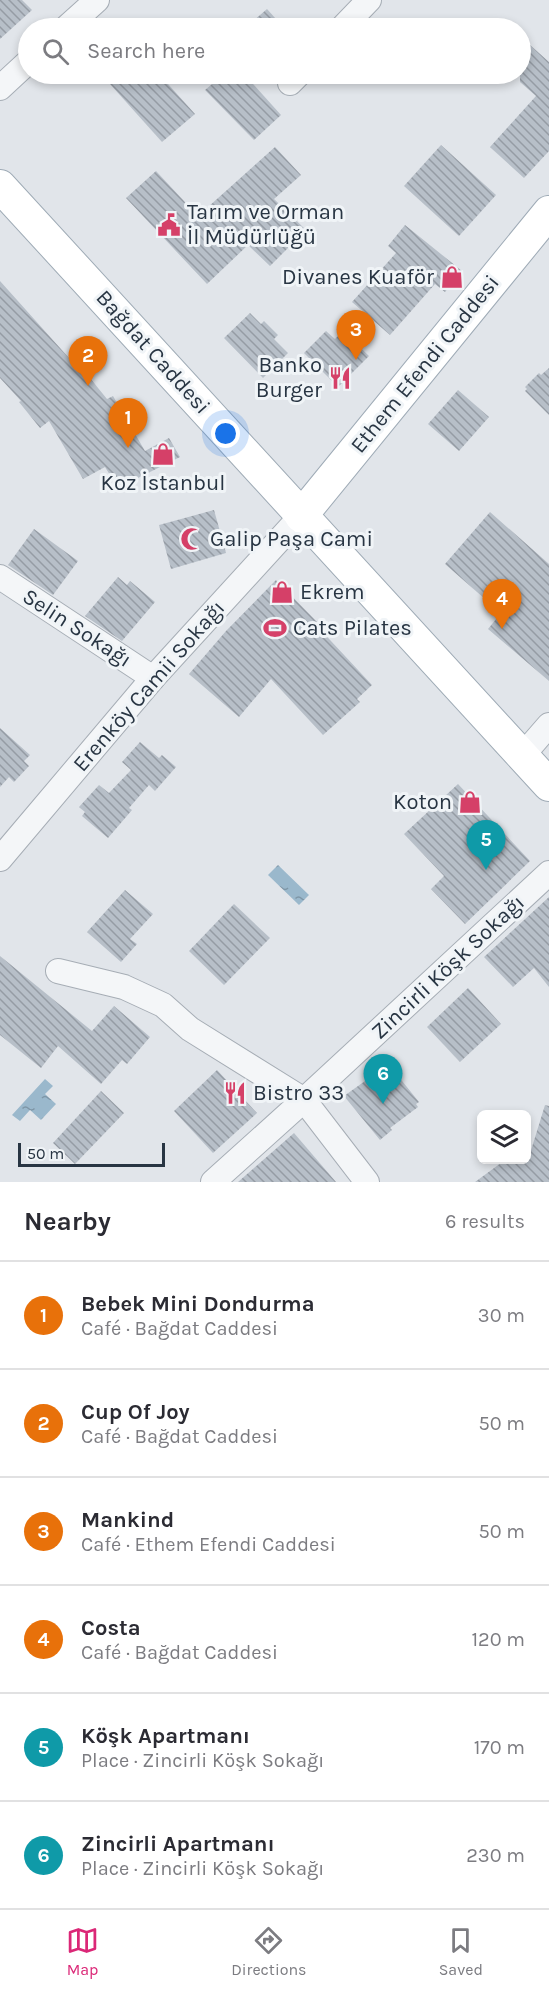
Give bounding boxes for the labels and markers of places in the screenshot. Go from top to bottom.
place label: Tarım ve Orman İl Müdürlüğü [187,199,344,250]
public building icon: Tarım ve Orman İl Müdürlüğü [156,212,182,238]
place label: Divanes Kuaför [282,264,434,290]
shop icon: Divanes Kuaför [439,264,465,290]
pin: 3 [336,310,376,360]
pin: 2 [68,336,107,386]
place label: Banko Burger [256,352,322,403]
restaurant icon: Banko Burger [327,365,353,391]
pin: 1 [108,398,148,448]
shop icon: Koz İstanbul [150,441,176,467]
place label: Koz İstanbul [101,470,225,496]
mosque icon: Galip Paşa Cami [179,526,205,552]
place label: Galip Paşa Cami [210,526,373,552]
shop icon: Ekrem [269,579,295,605]
place label: Ekrem [300,579,365,605]
pin: 4 [482,580,522,629]
sports icon: Cats Pilates [262,615,288,641]
place label: Cats Pilates [293,615,412,641]
place label: Koton [393,789,452,815]
shop icon: Koton [457,789,483,815]
pin: 5 [466,820,506,870]
pin: 6 [364,1054,403,1104]
restaurant icon: Bistro 33 [222,1080,248,1106]
place label: Bistro 33 [253,1080,344,1106]

